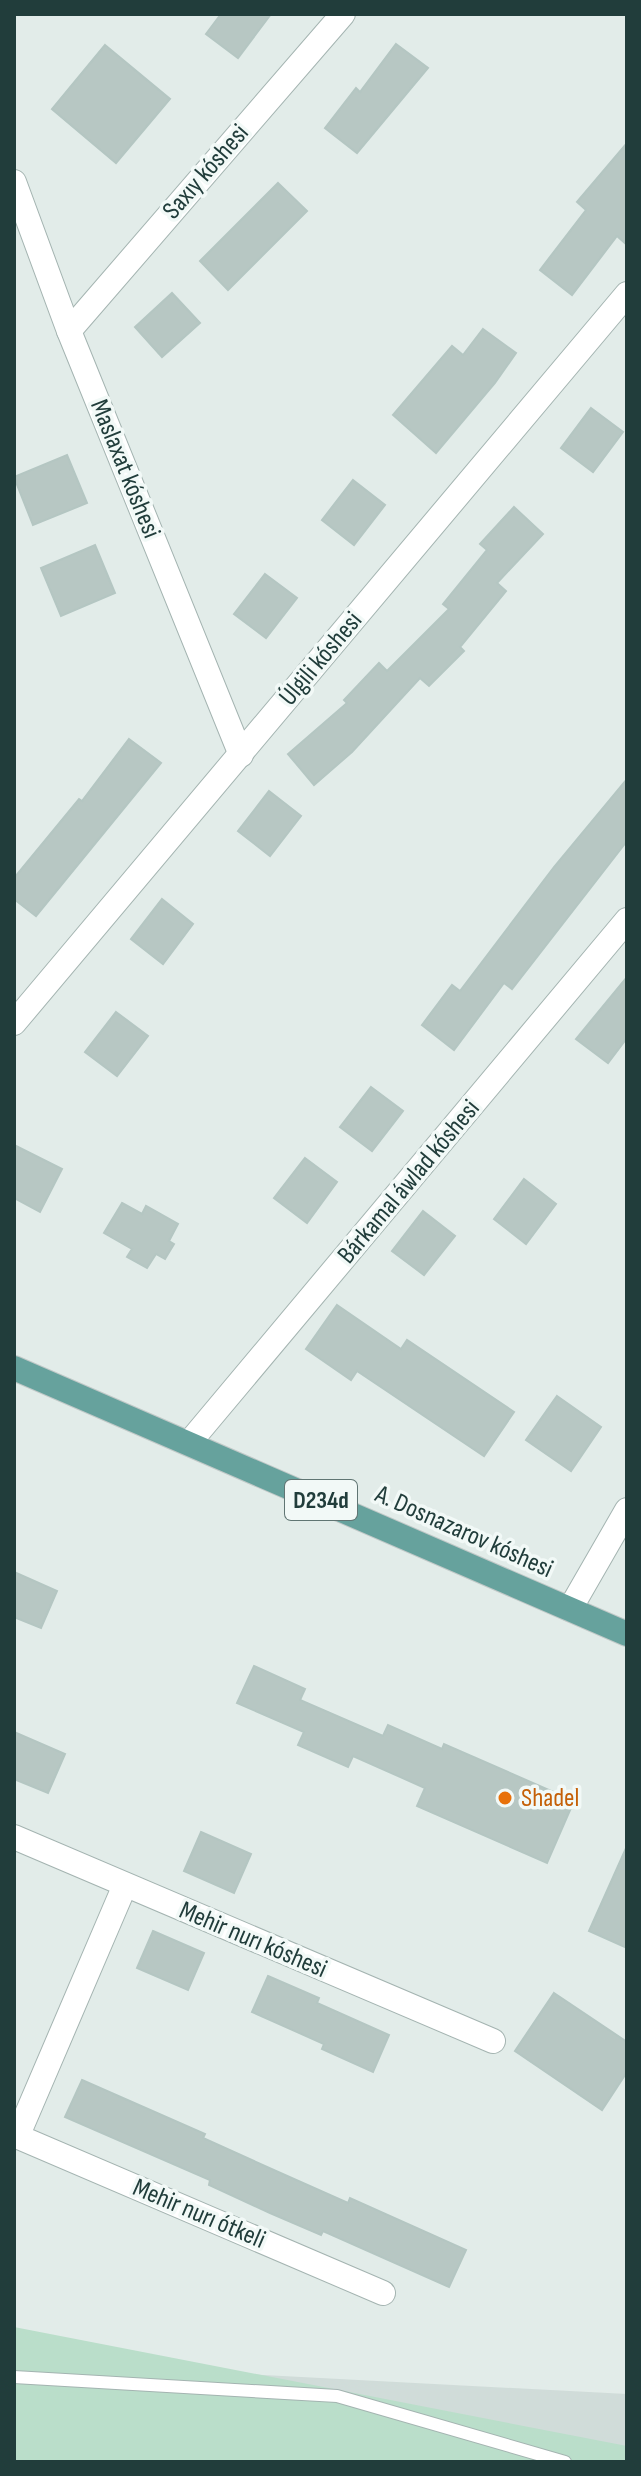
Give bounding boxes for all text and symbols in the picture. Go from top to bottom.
street label: Saxıy kóshesi [156,118,256,226]
street label: Maslaxat kóshesi [83,395,167,543]
street label: Úlgili kóshesi [273,606,369,712]
street label: Bárkamal áwlad kóshesi [331,1094,487,1270]
street label: A. Dosnazarov kóshesi [370,1479,558,1585]
road number: D234d [285,1480,357,1520]
place label: Shadel [521,1783,579,1814]
marker: Shadel [496,1789,514,1807]
street label: Mehir nurı kóshesi [175,1895,331,1985]
street label: Mehir nurı ótkeli [128,2172,270,2256]

